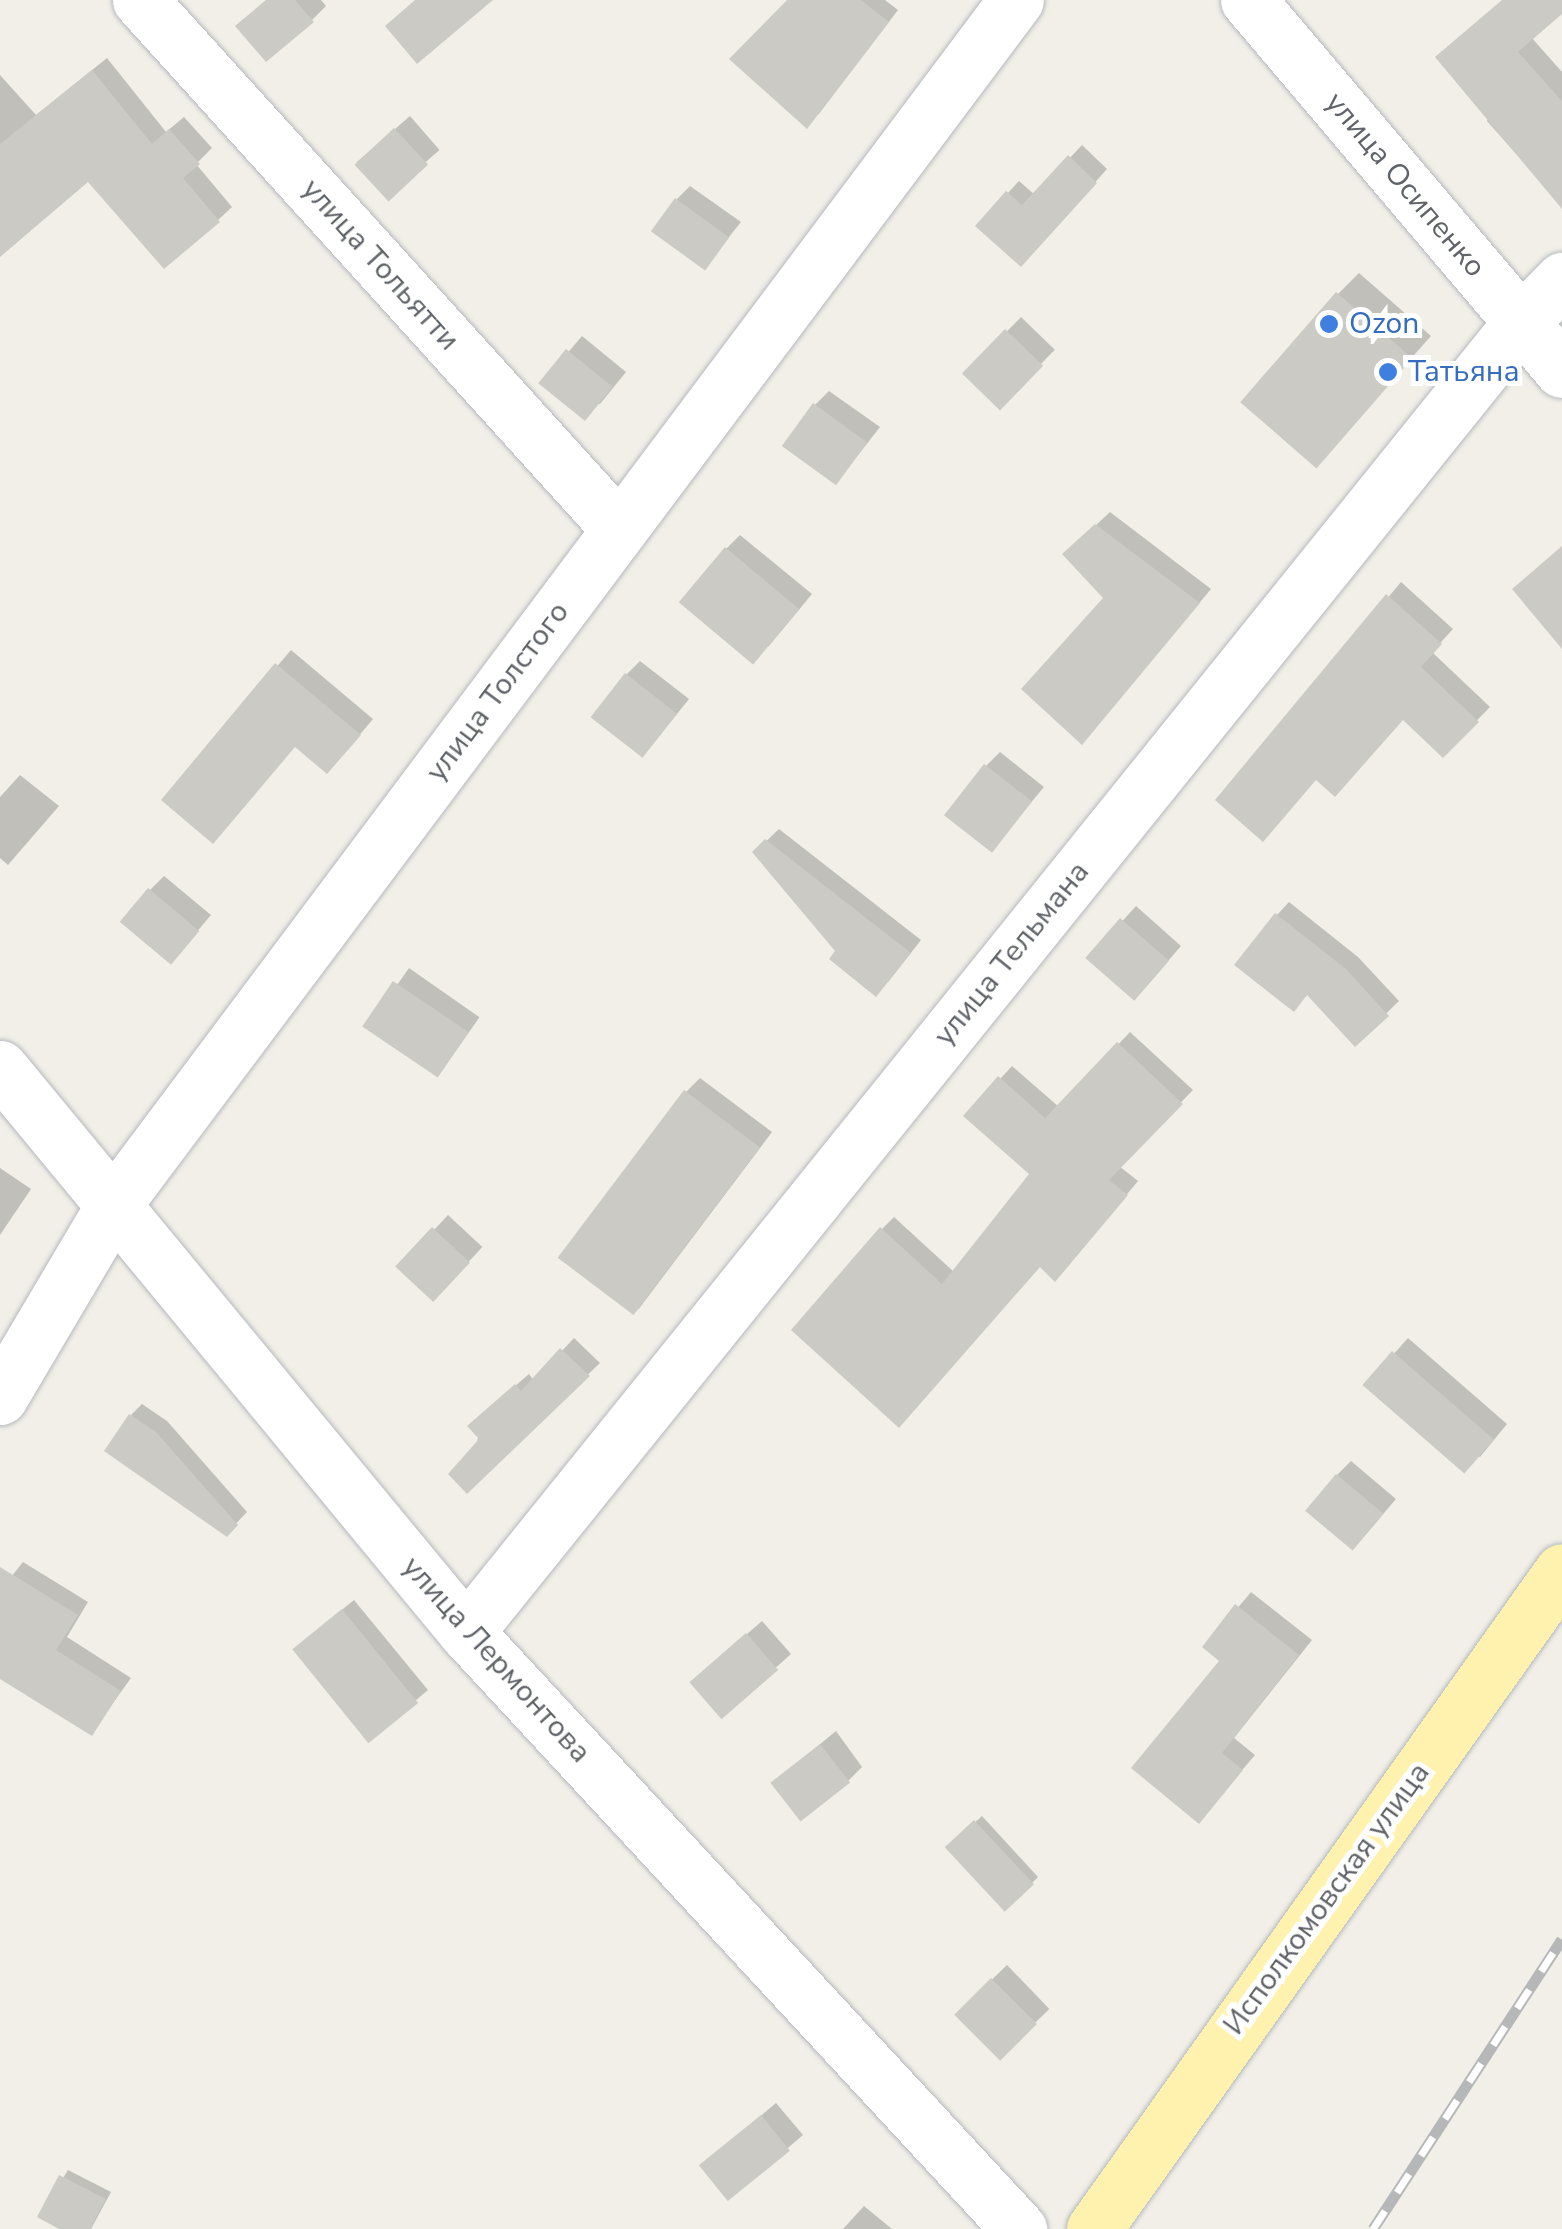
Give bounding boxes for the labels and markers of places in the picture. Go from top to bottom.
place label: Ozon [1349,306,1419,342]
marker: Ozon [1318,313,1340,335]
place label: Татьяна [1408,354,1520,390]
marker: Татьяна [1377,361,1399,383]

